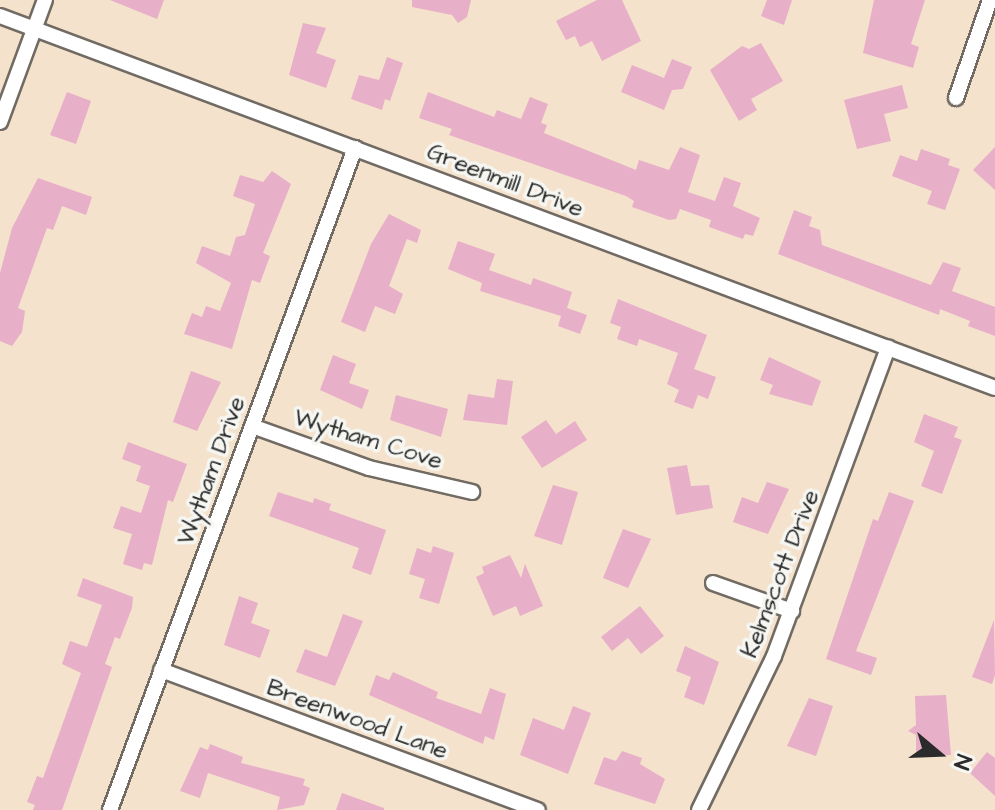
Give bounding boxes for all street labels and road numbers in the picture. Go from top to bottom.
street label: Greenmill Drive [423,138,587,224]
street label: Wytham Drive [172,393,252,549]
street label: Wytham Cove [290,404,446,476]
street label: Kelmscott Drive [736,486,826,662]
street label: Breenwood Lane [263,674,451,766]

